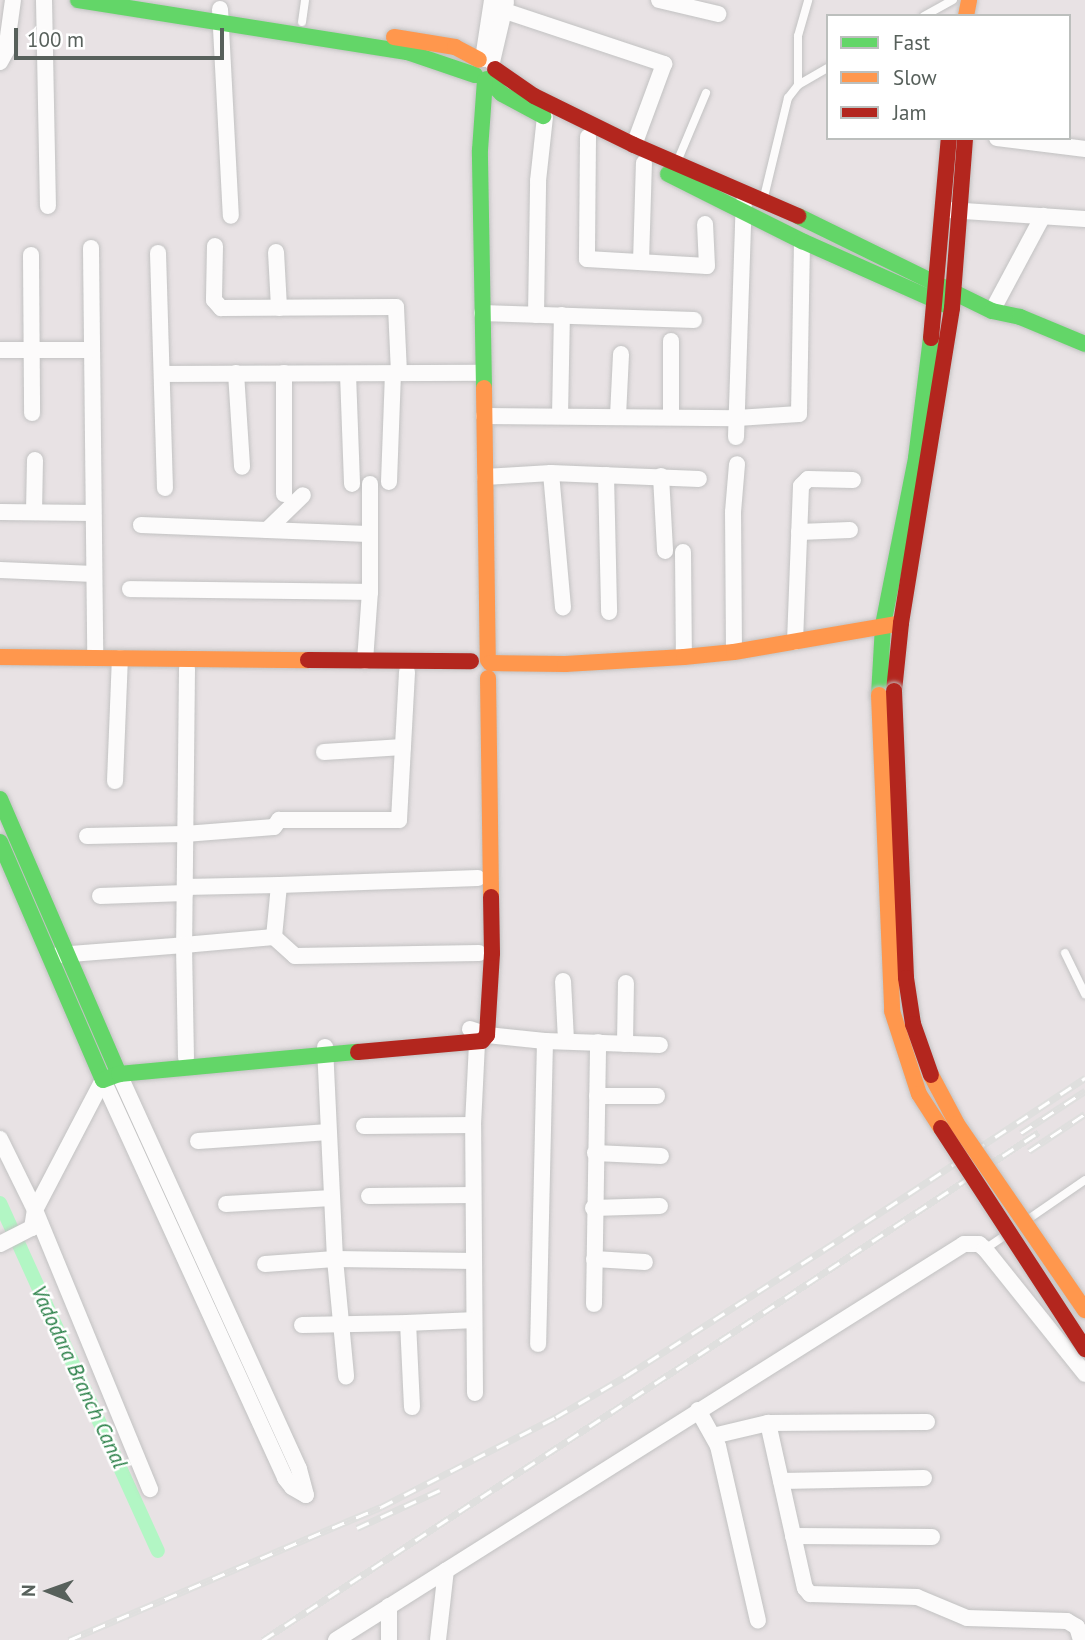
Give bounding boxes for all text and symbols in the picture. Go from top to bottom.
scale bar [18,14,228,58]
legend [826,14,1071,140]
text: 100 m [27,26,84,53]
text: Fast [893,29,930,56]
text: Slow [893,64,937,91]
text: Jam [893,99,927,126]
water label: Vadodara Branch Canal [26,1282,132,1472]
north arrow [14,1556,84,1626]
text: N [16,1584,40,1597]

